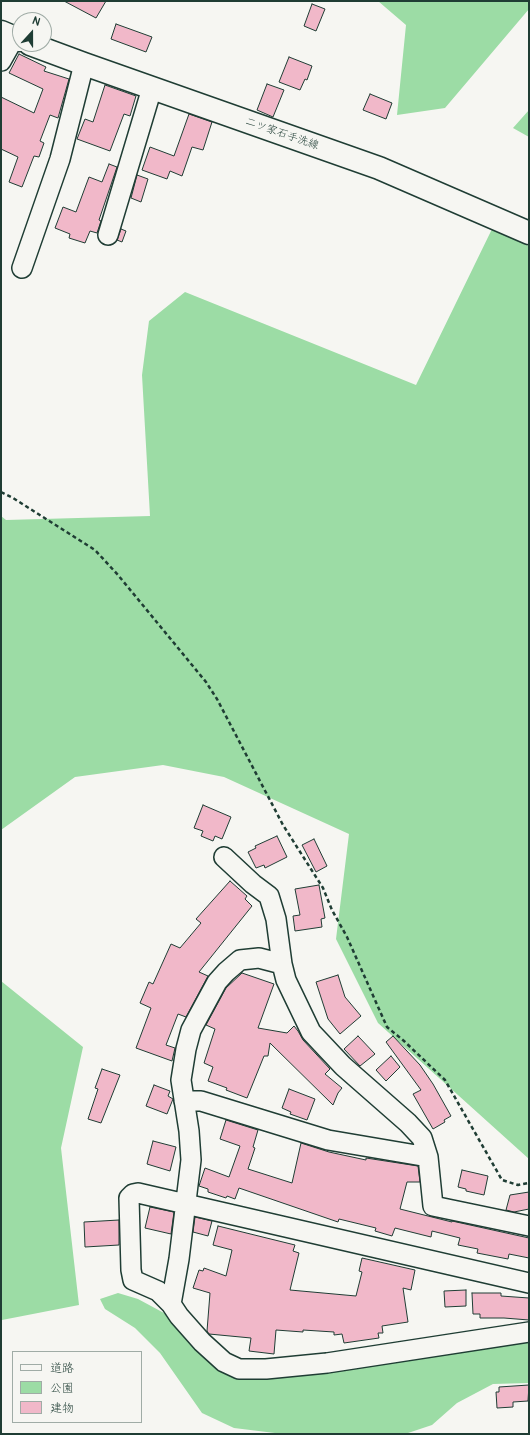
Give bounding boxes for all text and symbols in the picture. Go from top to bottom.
north arrow [12,12,52,52]
text: N [30,14,42,29]
street label: 二ツ家石手洗線 [243,115,321,153]
legend [12,1351,142,1423]
text: 道路 [50,1361,74,1376]
text: 公園 [50,1381,74,1396]
text: 建物 [50,1401,74,1416]

